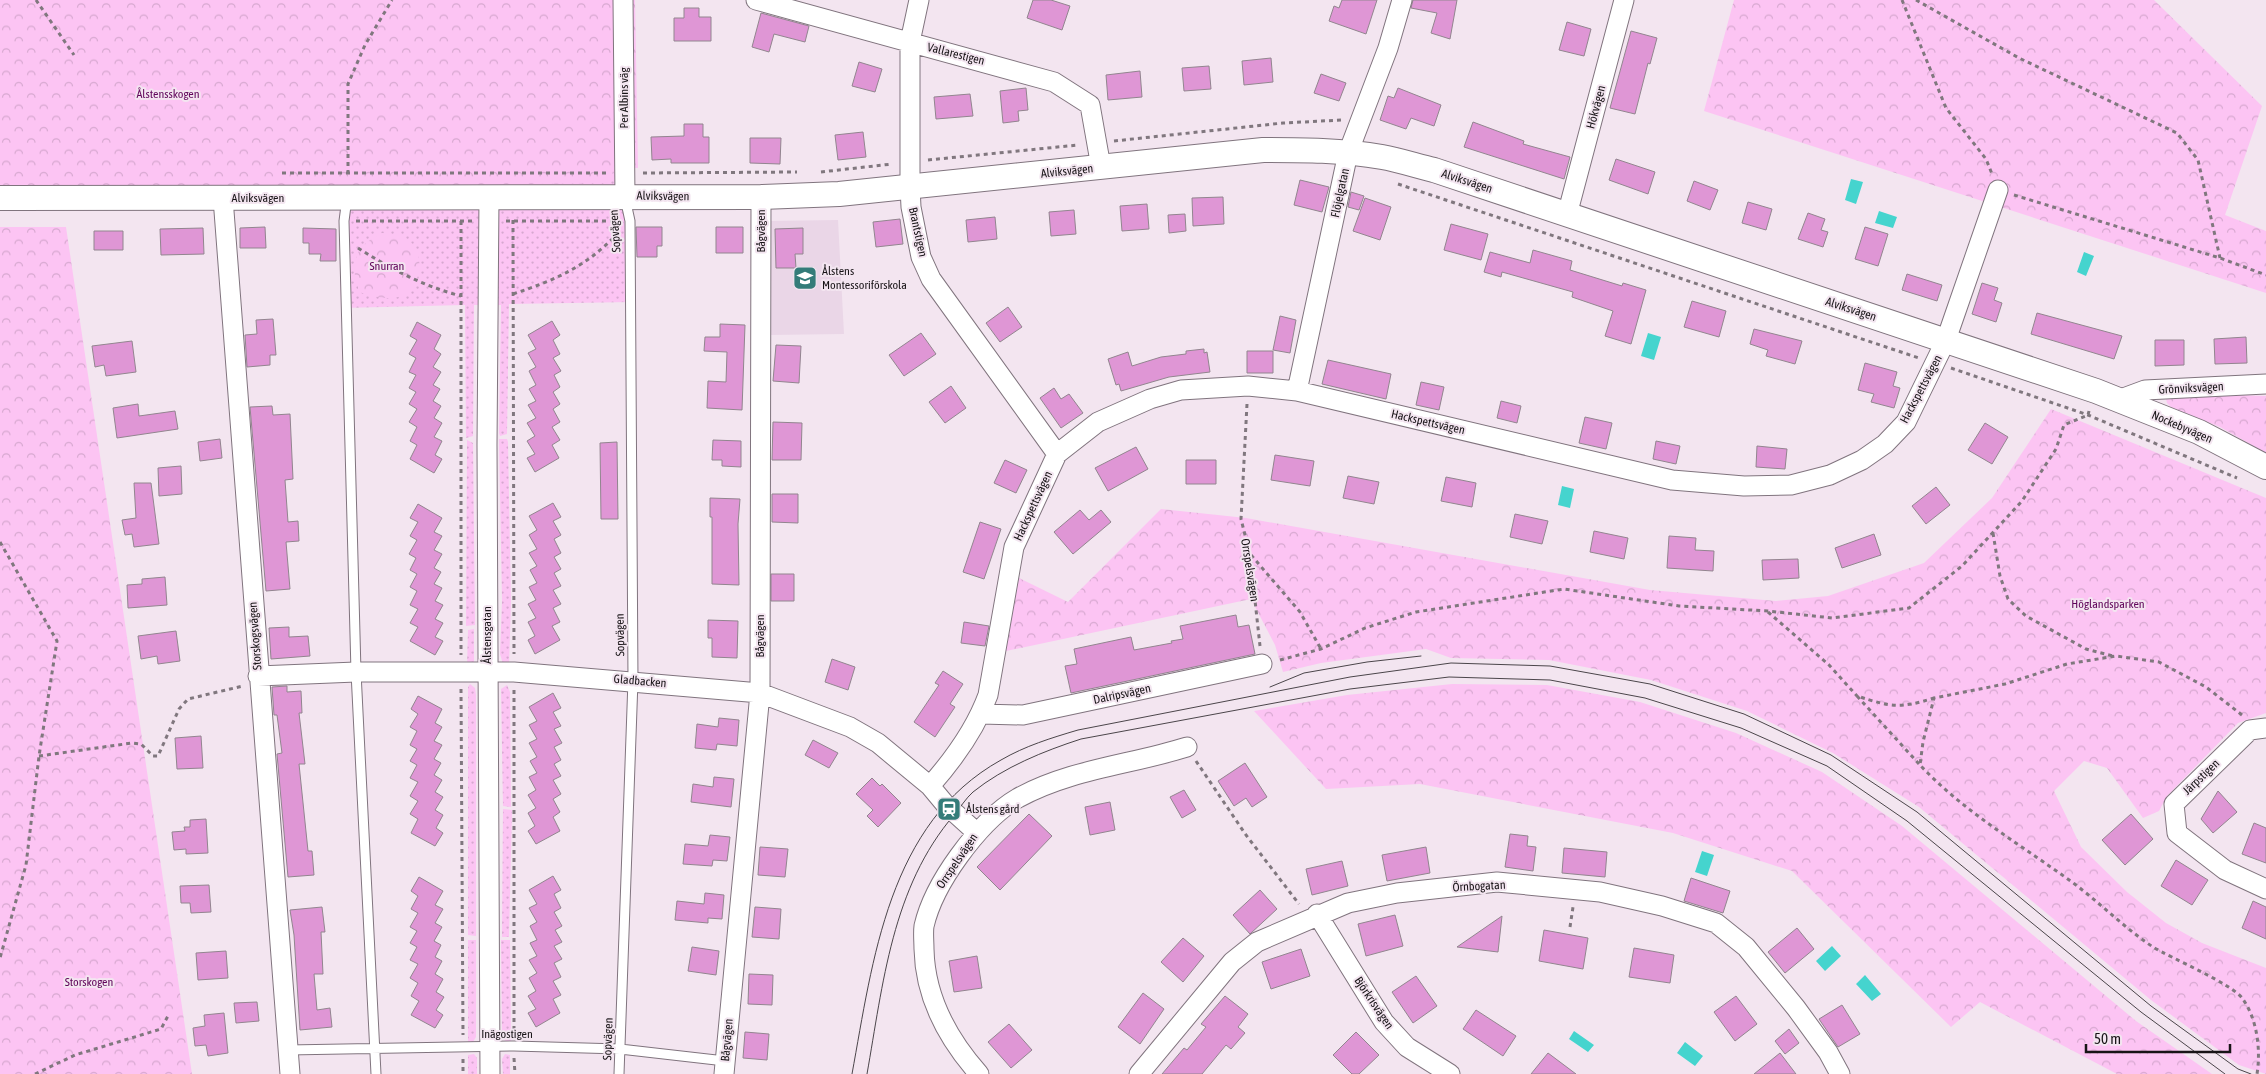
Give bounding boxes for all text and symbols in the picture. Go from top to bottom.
street label: Vallarestigen [926,40,986,68]
street label: Per Albins väg [617,67,631,129]
street label: Hökvägen [1583,84,1609,130]
park label: Ålstensskogen [136,87,200,101]
street label: Alviksvägen [1040,161,1094,181]
street label: Alviksvägen [1440,166,1494,196]
street label: Flöjelgatan [1328,167,1352,219]
street label: Alviksvägen [636,189,690,203]
street label: Alviksvägen [232,191,284,205]
street label: Brantstigen [906,206,930,258]
street label: Sopvägen [607,209,623,253]
street label: Bågvägen [754,209,768,253]
park label: Snurran [370,259,404,273]
place label: Ålstens Montessoriförskola [822,264,907,292]
school or university icon: Ålstens Montessoriförskola [792,265,818,291]
street label: Alviksvägen [1824,294,1878,324]
street label: Hackspettsvägen [1897,352,1945,426]
street label: Grönviksvägen [2158,379,2224,397]
street label: Hackspettsvägen [1390,407,1466,437]
street label: Nockebyvägen [2149,408,2215,446]
street label: Hackspettsvägen [1011,469,1055,543]
street label: Orrspelsvägen [1238,538,1262,602]
park label: Höglandsparken [2071,597,2145,611]
street label: Storskogsvägen [246,601,264,671]
street label: Ålstensgatan [480,606,494,664]
street label: Sopvägen [613,613,627,657]
street label: Bågvägen [753,614,767,658]
street label: Gladbacken [613,672,667,690]
street label: Dalripsvägen [1092,681,1152,707]
street label: Järpstigen [2180,756,2222,798]
station icon: Ålstens gård [936,796,962,822]
place label: Ålstens gård [966,802,1020,816]
street label: Orrspelsvägen [933,831,981,891]
street label: Örnbogatan [1452,878,1506,894]
street label: Björkrisvägen [1351,974,1397,1032]
park label: Storskogen [65,975,113,989]
street label: Sopvägen [600,1017,616,1061]
street label: Bågvägen [718,1018,736,1062]
scale bar [2086,1022,2230,1054]
street label: Inägostigen [481,1027,533,1041]
text: 50 m [2094,1030,2121,1047]

